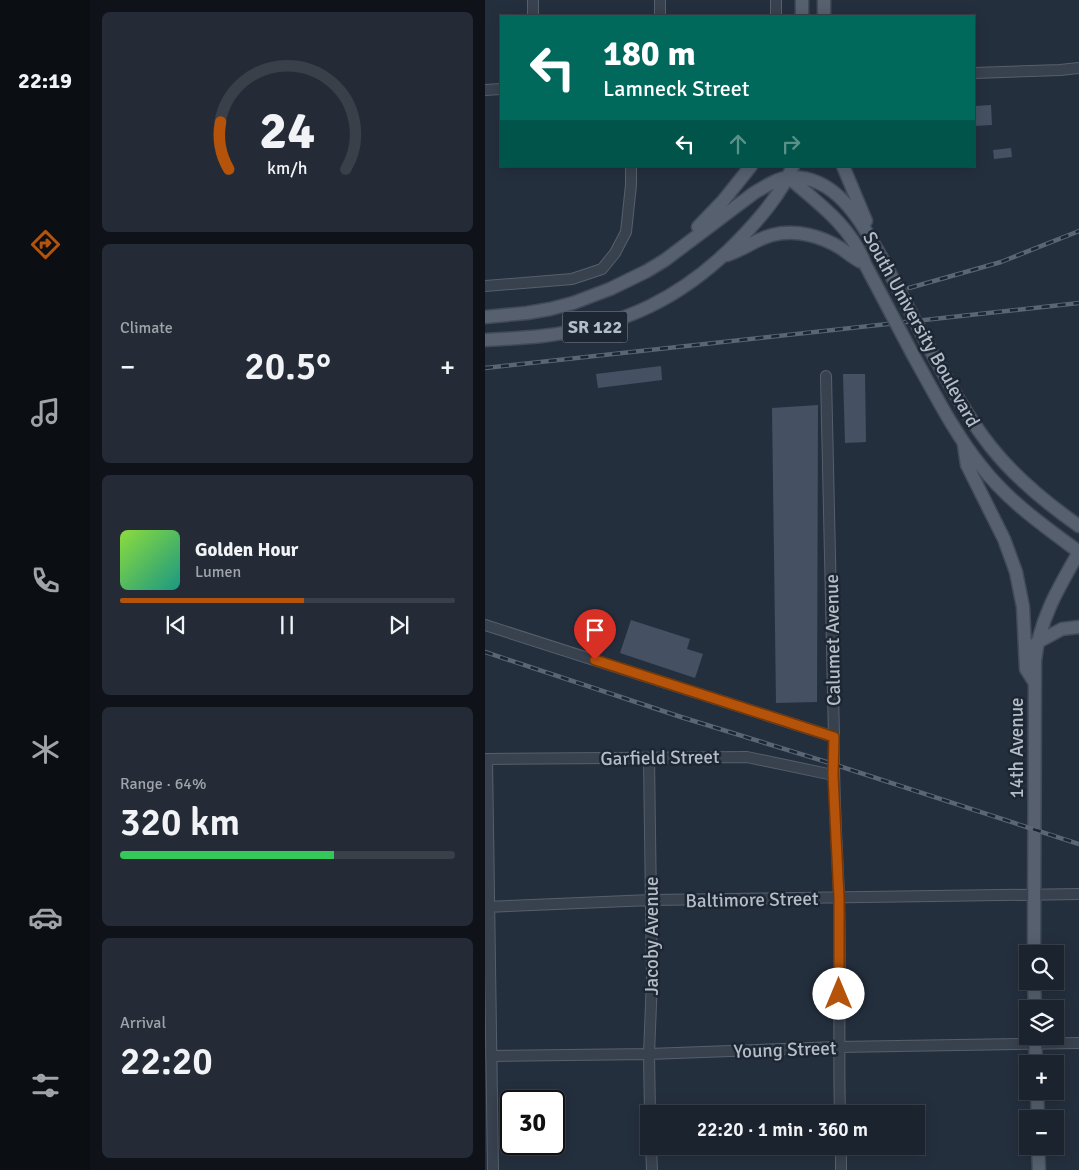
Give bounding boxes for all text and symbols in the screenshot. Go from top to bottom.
text: 180 m [603,32,696,75]
icon: left [520,35,585,100]
text: 22:19 [18,67,72,94]
text: Lamneck Street [603,75,750,102]
text: 24 [259,99,316,163]
icon: left [671,130,699,158]
icon: ahead [724,130,752,158]
icon: right [777,130,805,158]
text: km/h [267,157,308,179]
icon: directions [28,227,63,262]
street label: South University Boulevard [857,228,985,431]
road number: SR 122 [563,312,627,342]
text: Climate [120,318,173,338]
text: 20.5° [244,343,331,390]
text: − [120,350,135,384]
text: + [440,350,455,384]
icon: music [28,395,63,430]
text: Golden Hour [195,538,298,562]
text: Lumen [195,562,241,582]
icon: phone [28,563,63,598]
street label: Calumet Avenue [820,574,846,706]
pin [574,609,616,660]
icon: previous [162,611,190,639]
icon: pause [273,611,301,639]
icon: next [385,611,413,639]
icon: arrive [581,616,609,644]
street label: 14th Avenue [1005,697,1029,799]
icon: climate [28,732,63,767]
street label: Garfield Street [600,745,720,771]
text: Range · 64% [120,774,206,794]
text: 320 km [120,799,240,846]
street label: Jacoby Avenue [640,877,664,995]
street label: Baltimore Street [685,887,819,913]
icon: car [28,900,63,935]
map controls [1019,945,1064,1155]
button: search [1019,945,1064,990]
position arrow [812,967,864,1019]
button: layers [1019,1000,1064,1045]
text: Arrival [120,1013,166,1033]
street label: Young Street [733,1036,837,1064]
text: 22:20 [120,1038,213,1085]
button: + [1019,1055,1064,1100]
icon: filters [28,1068,63,1103]
speed limit sign: 30 [500,1090,565,1155]
button: − [1019,1110,1064,1155]
text: 22:20 · 1 min · 360 m [697,1118,868,1142]

